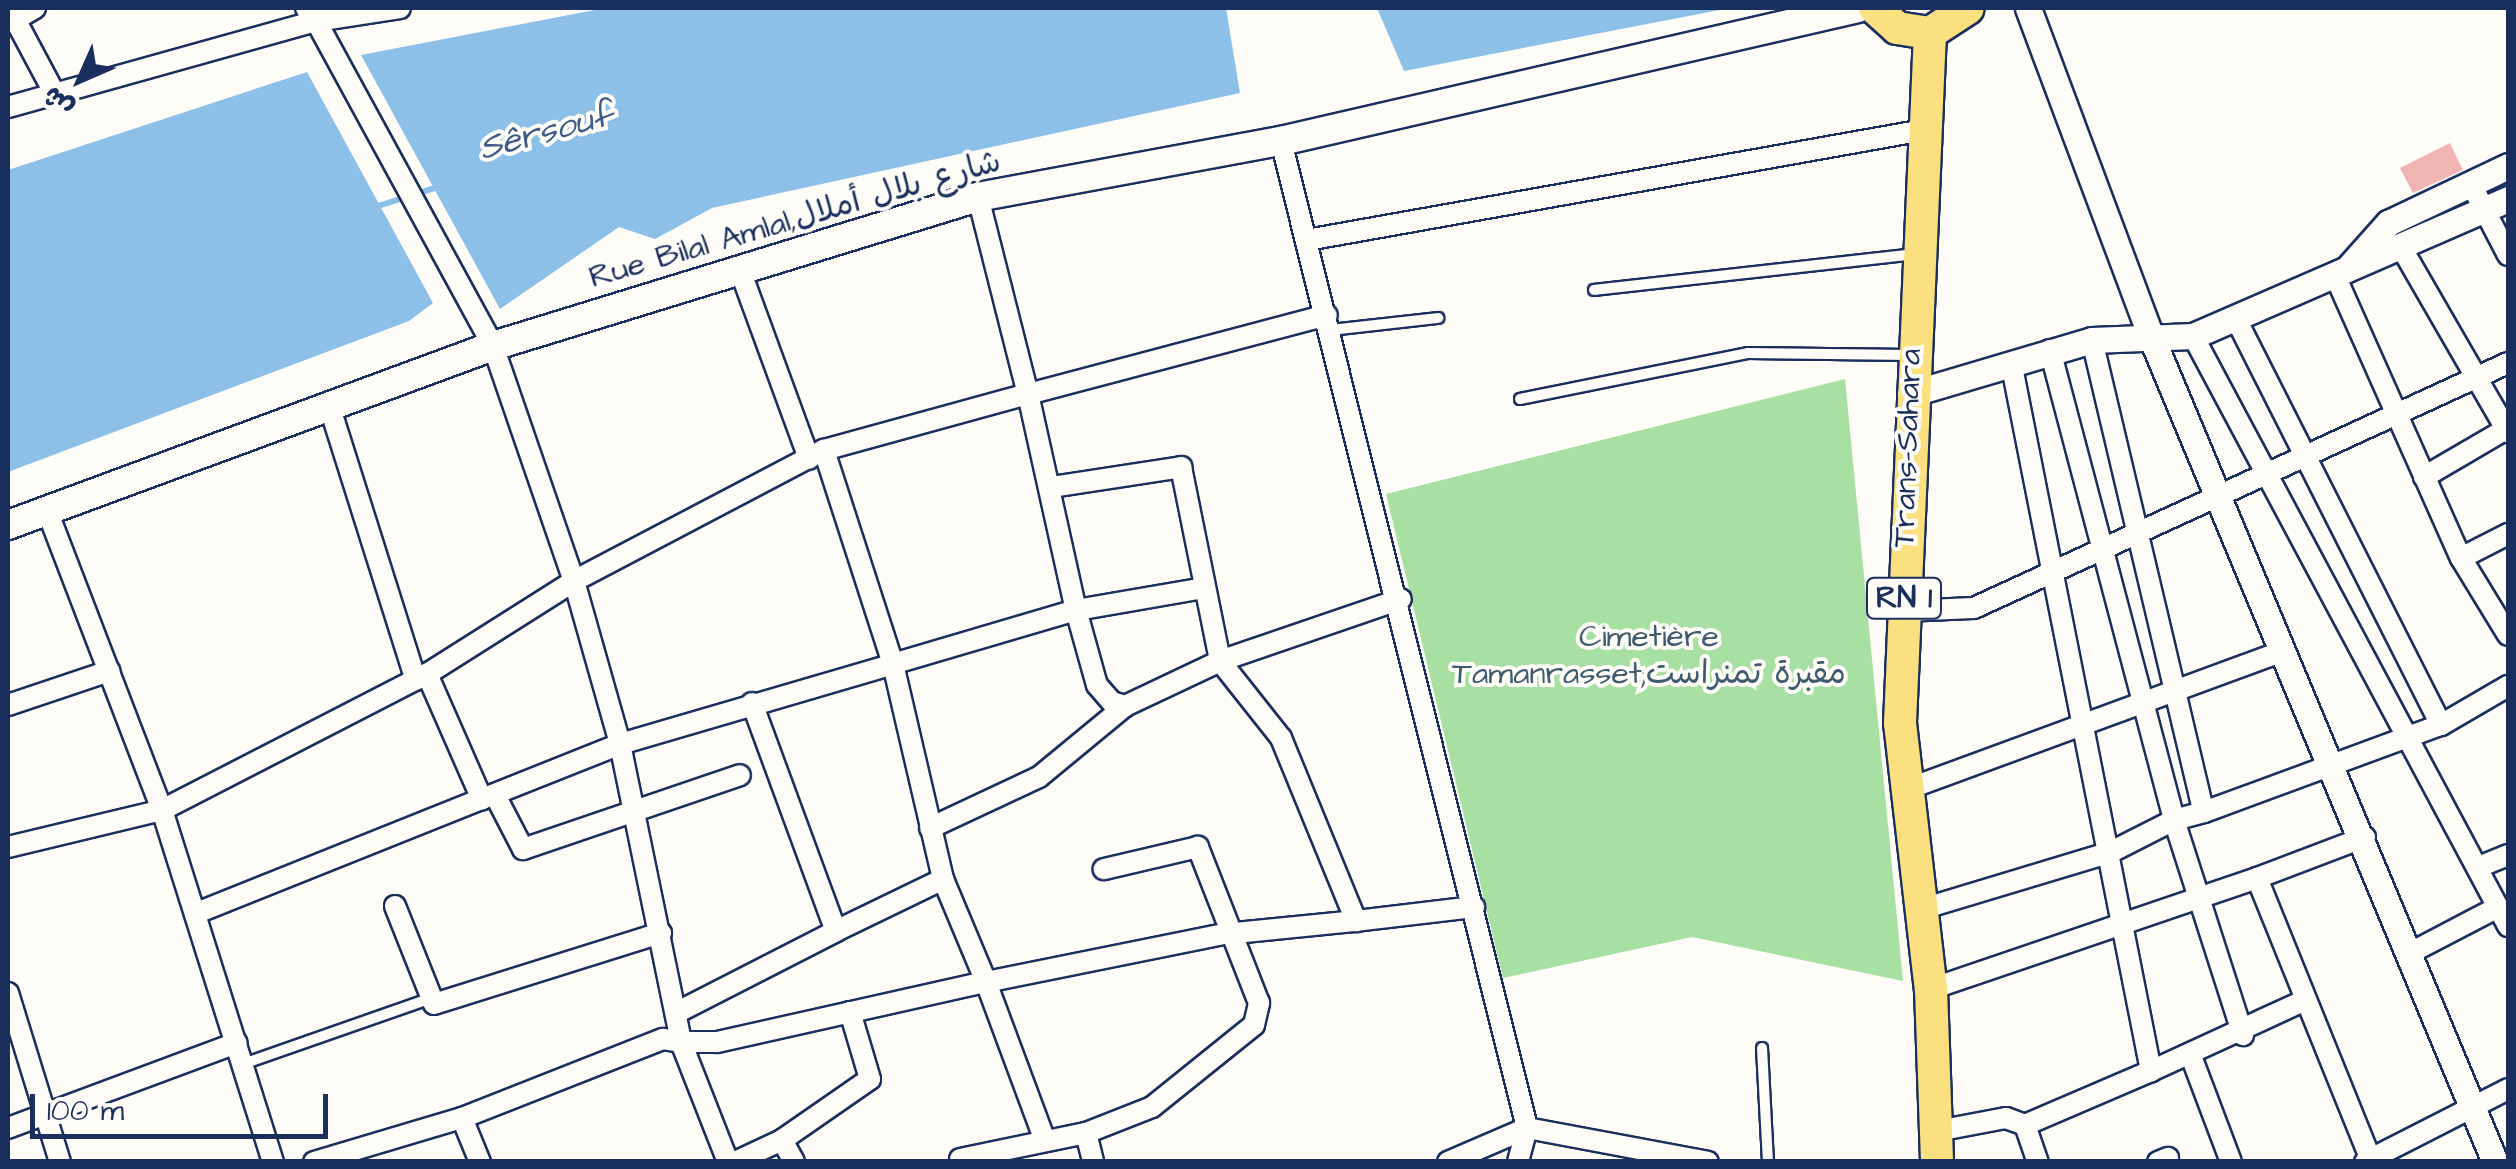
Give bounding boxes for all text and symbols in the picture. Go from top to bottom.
north arrow [30,30,130,130]
text: ش [34,77,83,126]
water label: Sêrsouf [475,94,617,170]
street label: Rue Bilal Amlal,شارع بلال أملال [585,143,1005,297]
street label: Trans-Sahara [1885,348,1931,548]
road number: RN 1 [1864,573,1944,623]
park label: Cimetière Tamanrasset;مقبرة تمنراست [1452,619,1846,694]
scale bar [35,1074,332,1136]
text: 100 m [47,1090,124,1132]

